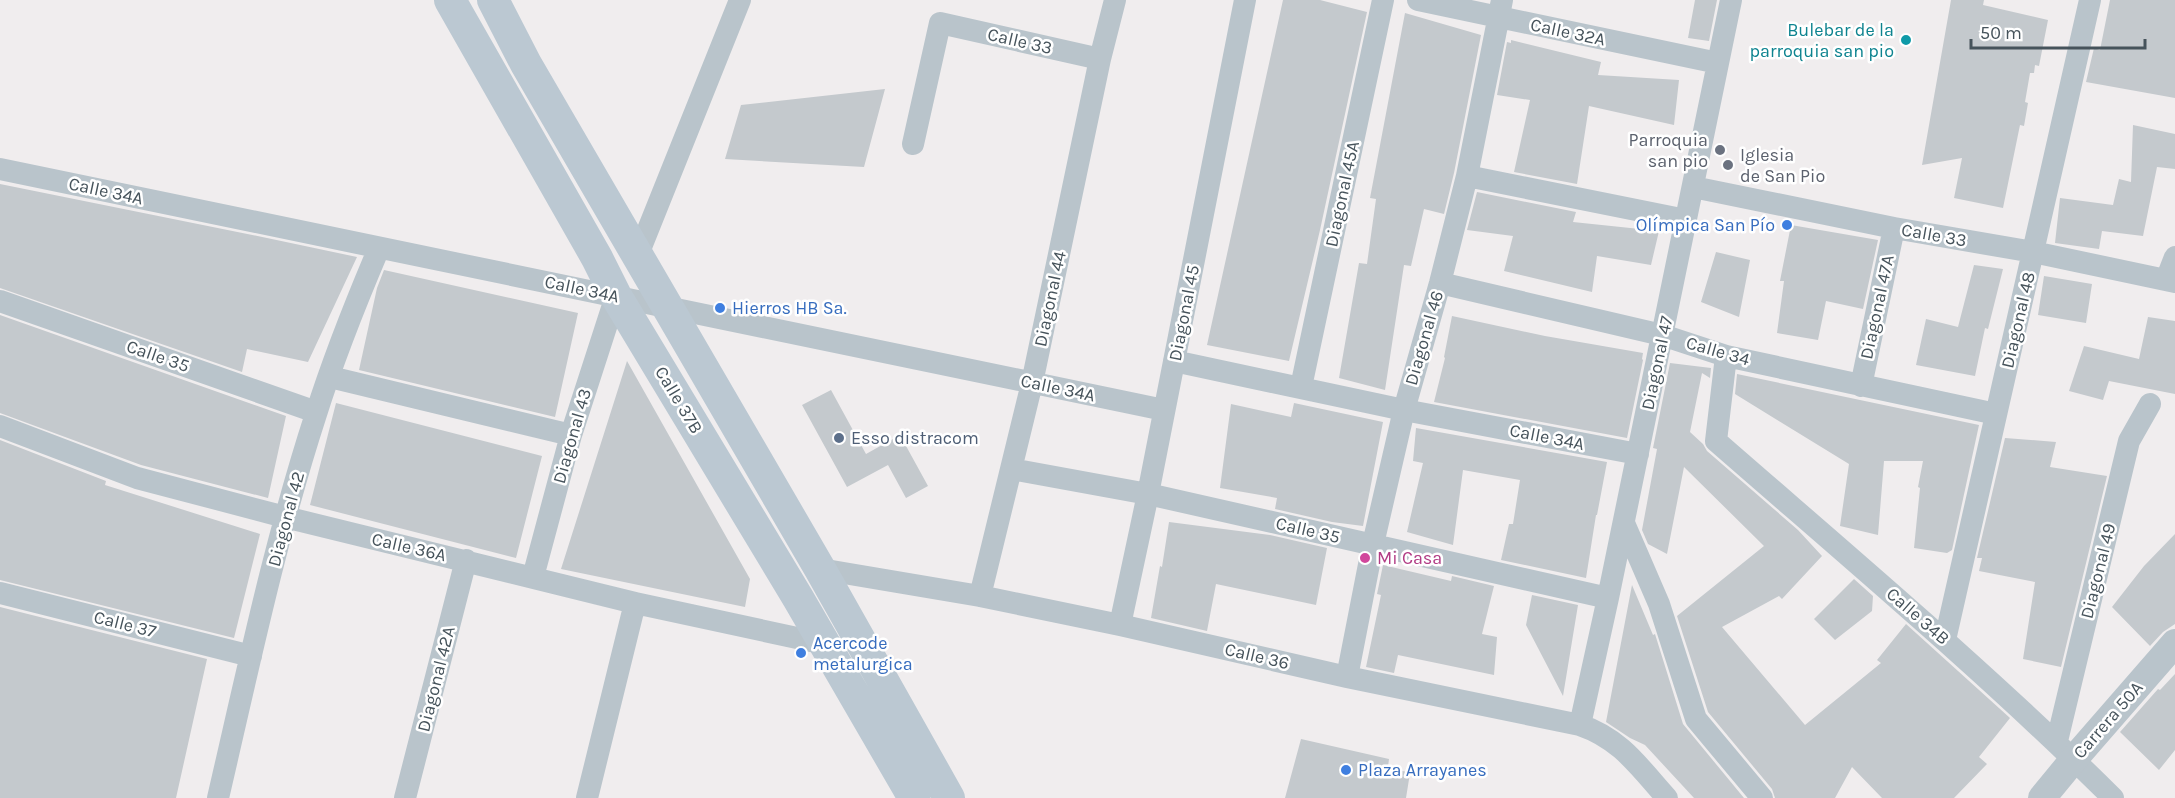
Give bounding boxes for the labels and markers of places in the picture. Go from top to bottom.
place label: Bulebar de la parroquia san pio [1750,19,1894,62]
marker: Bulebar de la parroquia san pio [1899,33,1913,47]
place label: Parroquia san pio [1629,129,1708,172]
marker: Parroquia san pio [1713,143,1727,157]
place label: Iglesia de San Pio [1740,144,1825,187]
marker: Iglesia de San Pio [1721,158,1735,172]
place label: Olímpica San Pío [1636,214,1775,236]
marker: Olímpica San Pío [1780,218,1794,232]
place label: Hierros HB Sa. [732,297,847,319]
marker: Hierros HB Sa. [713,301,727,315]
place label: Esso distracom [851,427,979,449]
marker: Esso distracom [832,431,846,445]
place label: Mi Casa [1377,547,1442,569]
marker: Mi Casa [1358,551,1372,565]
place label: Acercode metalurgica [813,632,913,675]
marker: Acercode metalurgica [794,646,808,660]
place label: Plaza Arrayanes [1358,759,1487,781]
marker: Plaza Arrayanes [1339,763,1353,777]

